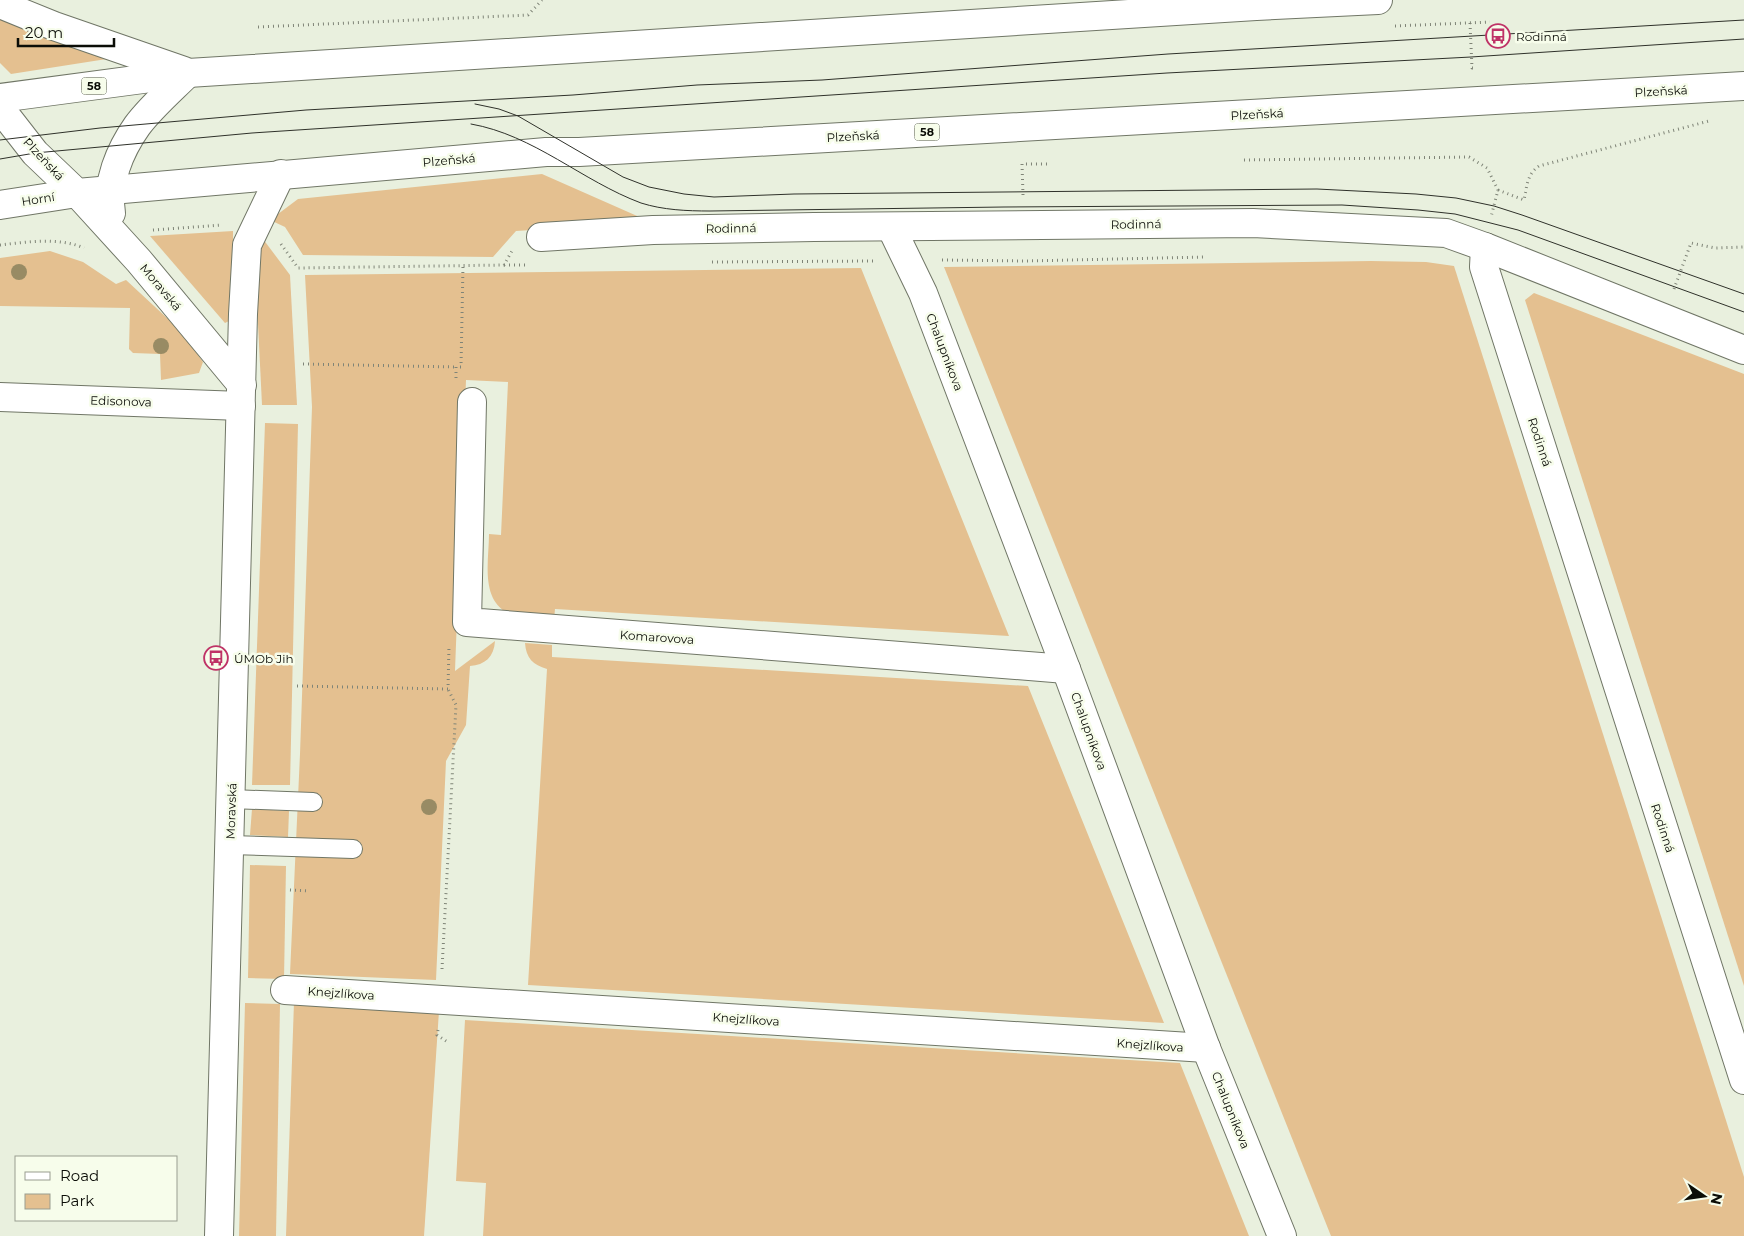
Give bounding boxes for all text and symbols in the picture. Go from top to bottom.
scale bar [18,15,114,47]
text: 20 m [25,23,63,42]
bus stop icon: Rodinná [1485,23,1511,49]
place label: Rodinná [1516,29,1567,44]
road number: 58 [82,78,106,94]
street label: Plzeňská [1634,82,1688,100]
street label: Plzeňská [1230,105,1284,123]
road number: 58 [914,124,940,140]
street label: Plzeňská [826,127,880,145]
street label: Plzeňská [20,134,68,184]
street label: Plzeňská [422,150,476,170]
street label: Horní [20,189,56,209]
street label: Rodinná [1110,216,1162,232]
street label: Rodinná [705,220,757,236]
street label: Moravská [137,260,185,314]
street label: Chalupníkova [923,311,967,393]
street label: Edisonova [90,392,152,410]
street label: Rodinná [1525,415,1555,469]
street label: Komarovova [619,627,695,647]
bus stop icon: ÚMOb Jih [203,645,229,671]
place label: ÚMOb Jih [234,651,294,666]
street label: Chalupníkova [1068,690,1110,772]
street label: Moravská [223,782,239,840]
street label: Rodinná [1648,801,1678,855]
street label: Knejzlíkova [307,983,375,1003]
street label: Knejzlíkova [712,1009,780,1029]
street label: Knejzlíkova [1116,1035,1184,1055]
street label: Chalupníkova [1209,1069,1253,1151]
legend [15,1156,178,1221]
text: Road [60,1166,99,1185]
north arrow [1679,1171,1729,1221]
text: Park [60,1191,94,1210]
text: N [1707,1191,1727,1206]

